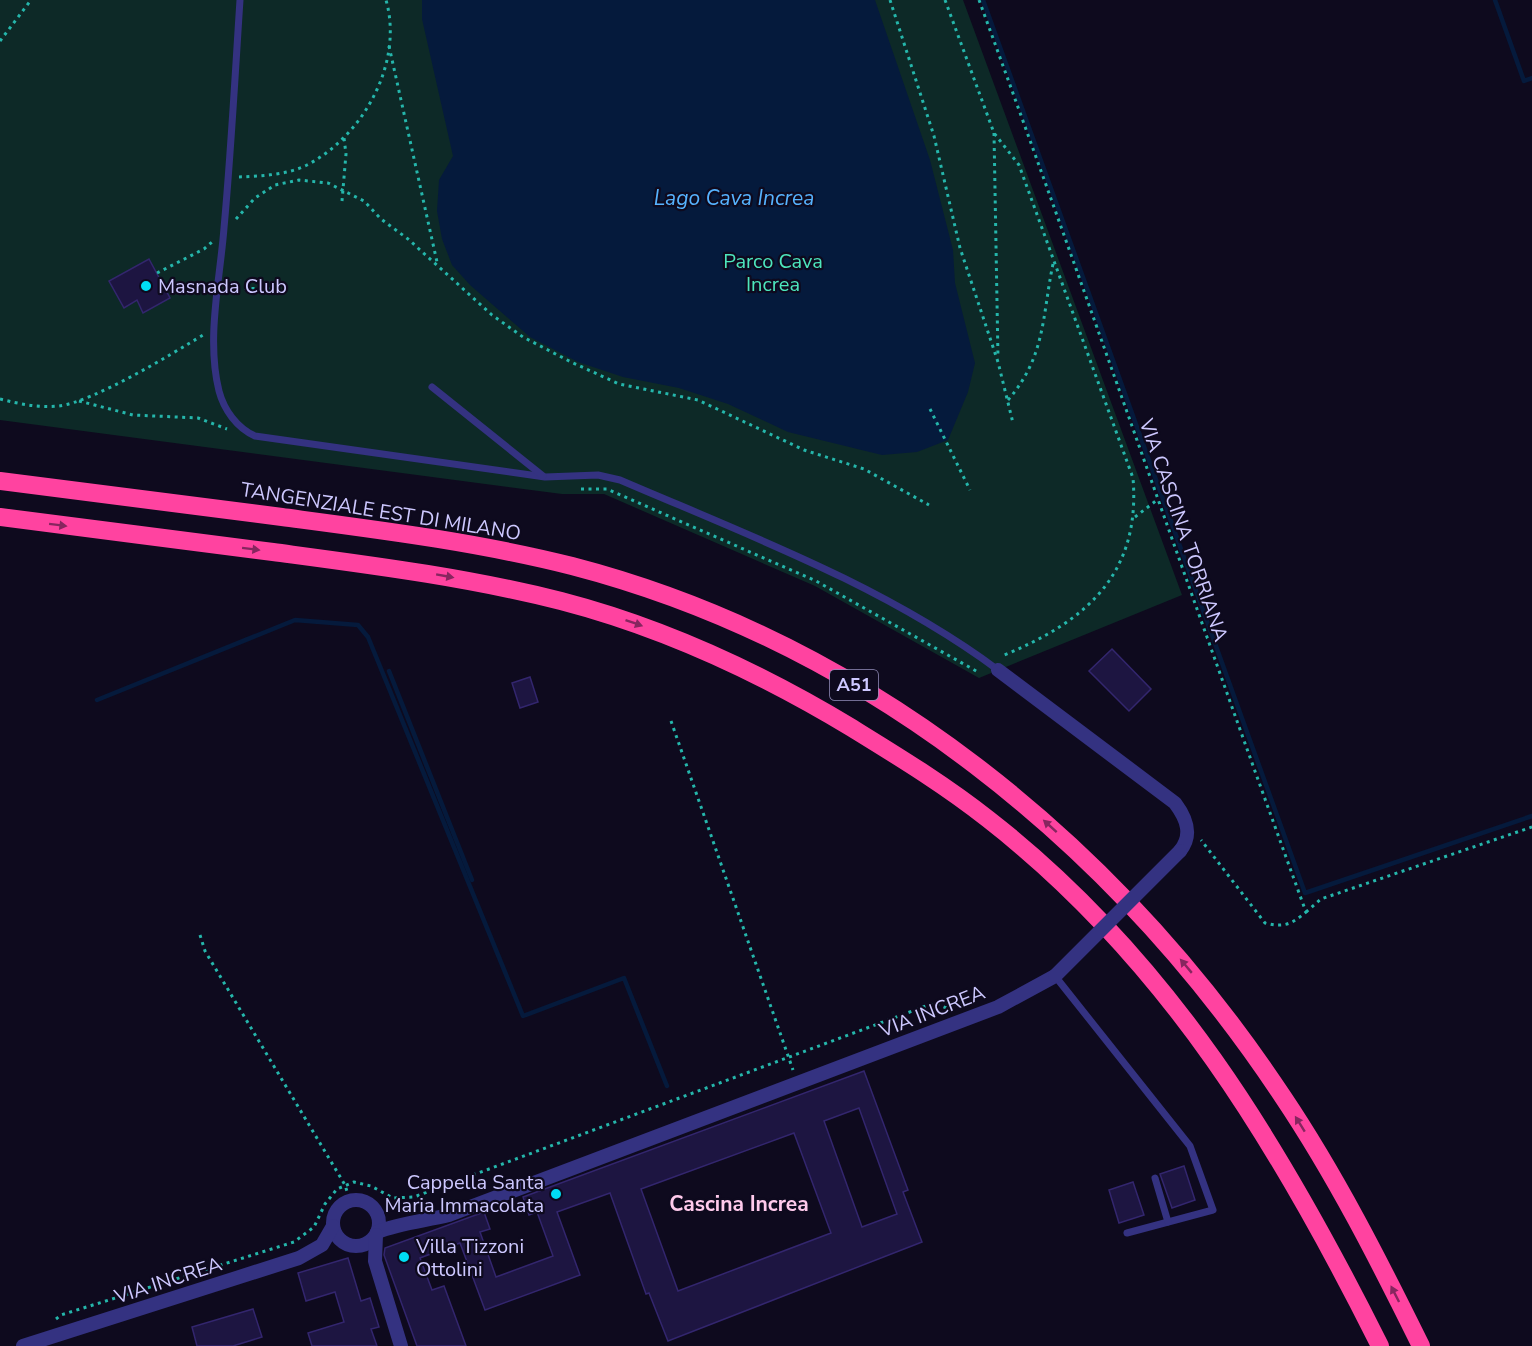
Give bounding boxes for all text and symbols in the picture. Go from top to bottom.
water label: Lago Cava Increa [654,184,814,212]
park label: Parco Cava Increa [723,248,823,298]
place label: Masnada Club [158,273,287,300]
marker: Masnada Club [139,279,153,293]
street label: VIA CASCINA TORRIANA [1132,414,1235,646]
street label: TANGENZIALE EST DI MILANO [239,476,523,547]
one-way arrow [49,520,68,529]
one-way arrow [242,545,261,554]
one-way arrow [435,571,454,580]
one-way arrow [625,619,643,629]
road number: A51 [830,670,878,700]
one-way arrow [1043,820,1058,833]
one-way arrow [1179,958,1192,974]
street label: VIA INCREA [874,979,989,1044]
one-way arrow [1294,1116,1305,1132]
place label: Cappella Santa Maria Immacolata [385,1169,544,1219]
marker: Cappella Santa Maria Immacolata [549,1187,563,1201]
district label: Cascina Increa [669,1190,809,1218]
place label: Villa Tizzoni Ottolini [415,1233,524,1283]
street label: VIA INCREA [110,1250,226,1311]
marker: Villa Tizzoni Ottolini [397,1250,411,1264]
one-way arrow [1390,1285,1400,1302]

